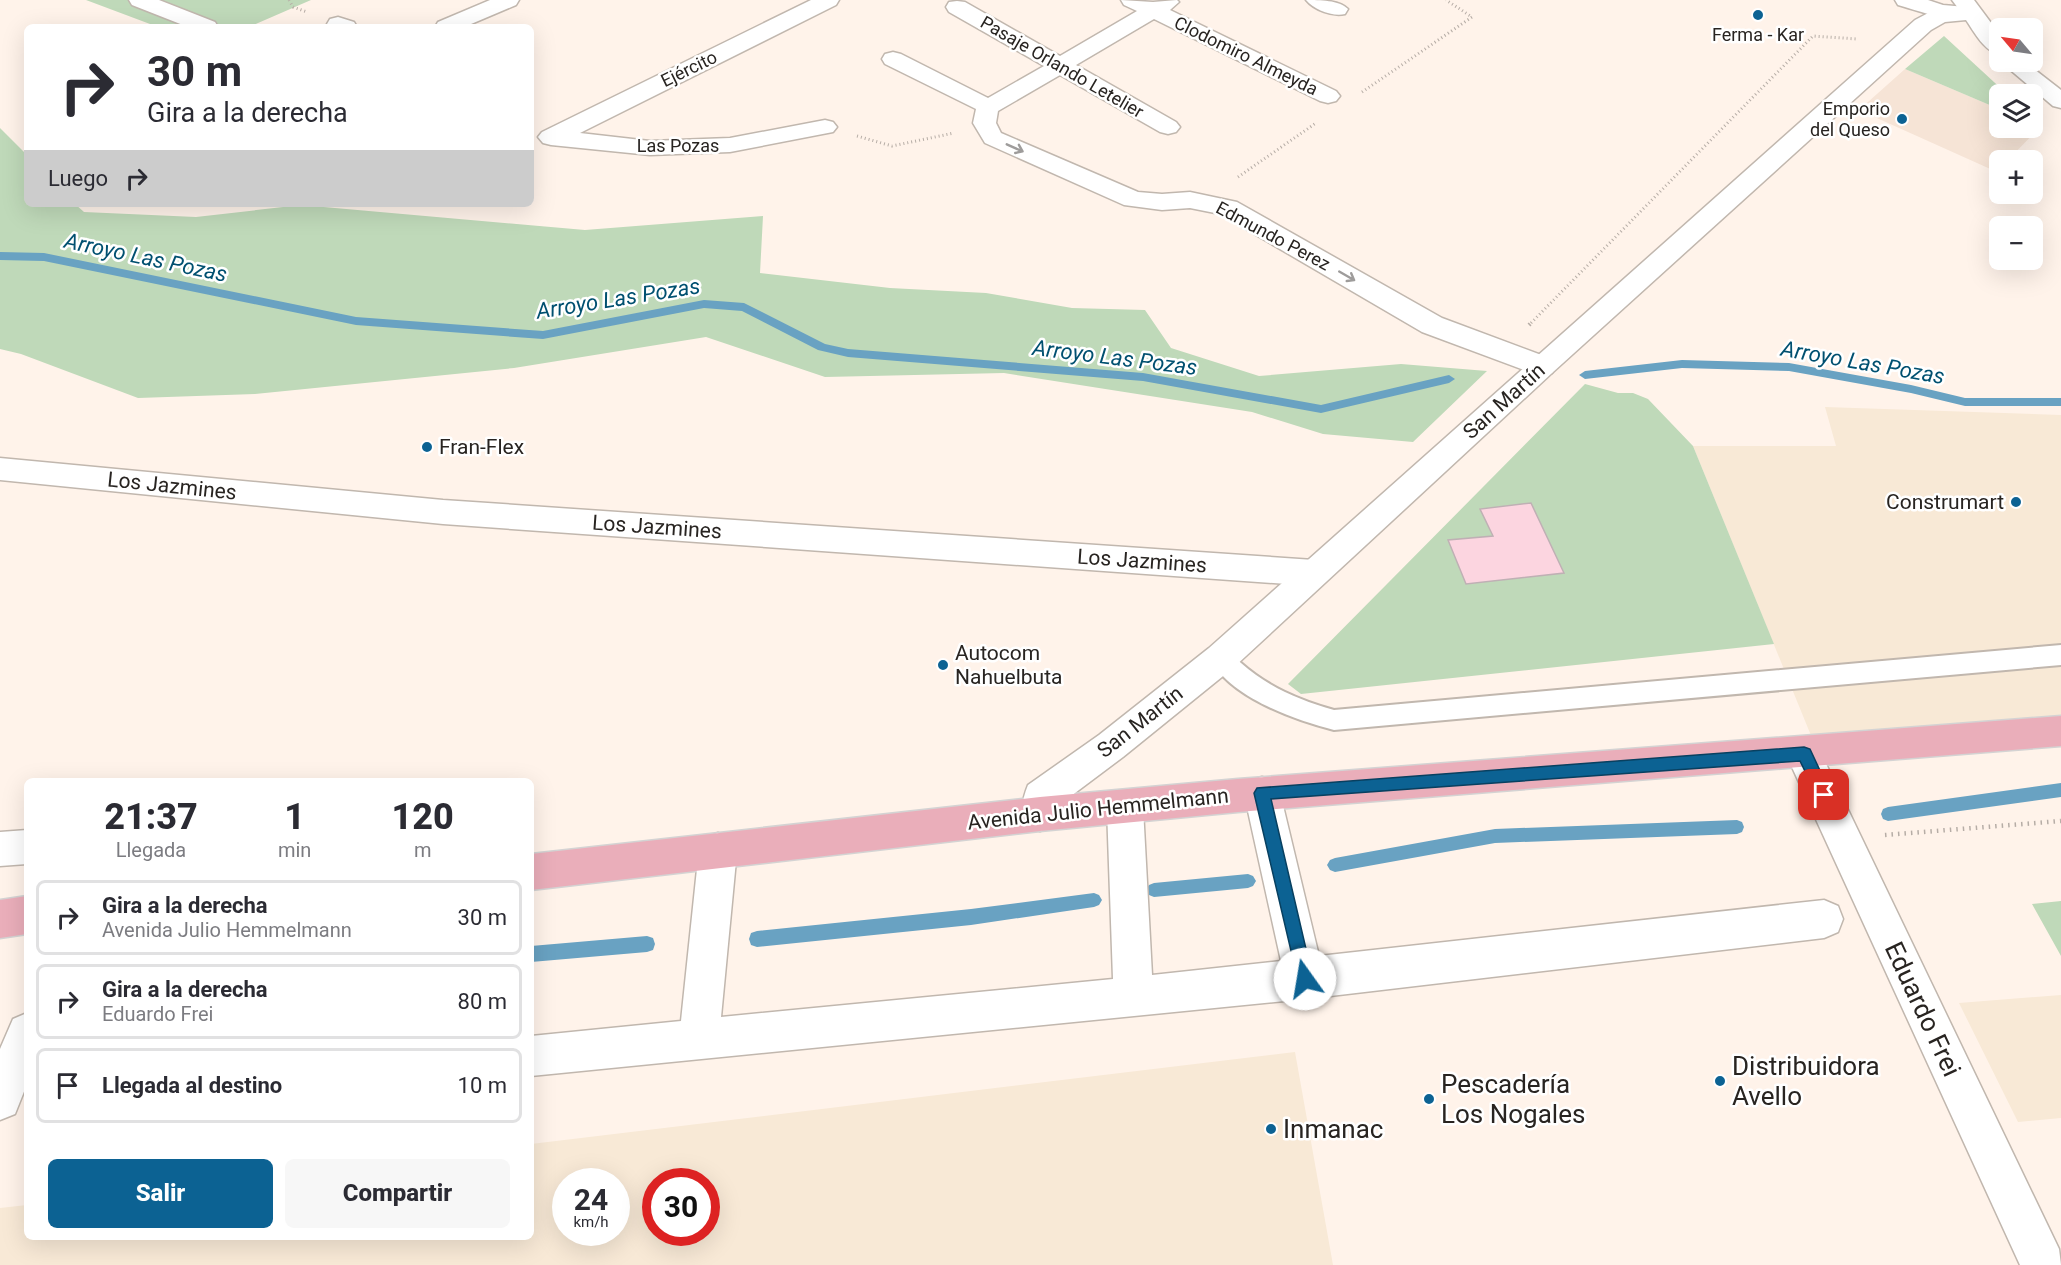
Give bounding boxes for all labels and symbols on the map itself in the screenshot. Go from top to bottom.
marker: Ferma - Kar [1751,8,1765,22]
street label: Pasaje Orlando Letelier [977,11,1148,122]
street label: Clodomiro Almeyda [1171,12,1322,99]
north arrow [1989,18,2043,72]
place label: Ferma - Kar [1712,24,1804,45]
street label: Ejército [657,46,720,91]
place label: Emporio del Queso [1810,98,1890,140]
marker: Emporio del Queso [1895,112,1909,126]
street label: Las Pozas [637,135,719,156]
one-way arrow [1005,142,1023,154]
street label: Edmundo Perez [1213,197,1334,274]
water label: Arroyo Las Pozas [61,228,230,287]
one-way arrow [1339,271,1356,283]
water label: Arroyo Las Pozas [533,273,702,324]
water label: Arroyo Las Pozas [1030,335,1199,380]
water label: Arroyo Las Pozas [1778,336,1947,389]
street label: San Martín [1458,358,1550,444]
place label: Fran-Flex [439,435,524,459]
marker: Fran-Flex [420,440,434,454]
street label: Los Jazmines [106,467,238,505]
place label: Construmart [1886,490,2004,514]
marker: Construmart [2009,495,2023,509]
street label: Los Jazmines [591,510,723,544]
street label: Los Jazmines [1076,544,1208,578]
place label: Autocom Nahuelbuta [955,641,1062,689]
marker: Autocom Nahuelbuta [936,658,950,672]
street label: San Martín [1093,681,1187,763]
pin [1798,769,1849,820]
street label: Avenida Julio Hemmelmann [966,783,1230,835]
street label: Eduardo Frei [1879,937,1967,1081]
position arrow [1273,947,1337,1011]
place label: Distribuidora Avello [1732,1051,1880,1111]
place label: Pescadería Los Nogales [1441,1069,1585,1129]
marker: Distribuidora Avello [1713,1074,1727,1088]
marker: Pescadería Los Nogales [1422,1092,1436,1106]
place label: Inmanac [1283,1114,1383,1144]
marker: Inmanac [1264,1122,1278,1136]
speed limit sign: 30 [642,1168,720,1246]

